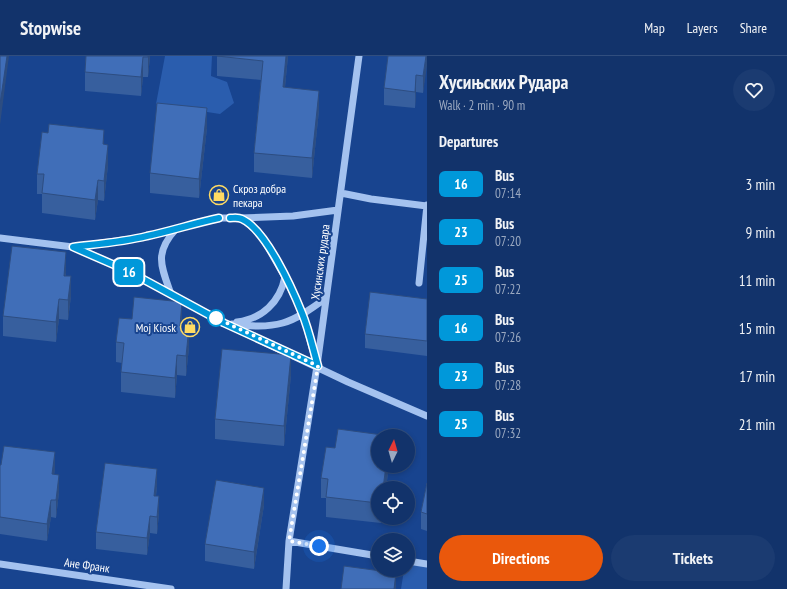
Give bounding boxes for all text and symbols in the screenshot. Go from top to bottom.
text: Stopwise [20,16,81,40]
text: Map [644,19,665,37]
text: Layers [687,19,718,37]
text: Share [740,19,767,37]
button: heart [733,69,775,111]
text: Хусињских Рудара [439,70,568,94]
text: Walk · 2 min · 90 m [439,97,525,114]
text: Departures [439,132,498,151]
text: Bus [495,166,514,185]
text: 16 [454,175,468,193]
text: 3 min [745,175,775,194]
place label: Скроз добра пекара [233,181,286,210]
shop icon: Скроз добра пекара [208,184,230,206]
text: 07:14 [495,185,521,202]
text: Bus [495,214,514,233]
street label: Хусинских рудара [307,223,333,301]
text: 23 [454,223,468,241]
text: 9 min [745,223,775,242]
text: 07:20 [495,233,521,250]
line badge: 16 [111,259,147,285]
text: Bus [495,262,514,281]
text: 16 [122,263,136,281]
text: 25 [454,271,468,289]
text: 11 min [739,271,775,290]
text: 07:22 [495,281,521,298]
unlabelled marker [207,309,225,327]
text: Bus [495,310,514,329]
shop icon: Moj Kiosk [179,316,201,338]
text: 16 [454,319,468,337]
text: 15 min [739,319,775,338]
place label: Moj Kiosk [136,320,176,335]
text: 07:26 [495,329,521,346]
text: Bus [495,358,514,377]
text: 23 [454,367,468,385]
text: 17 min [739,367,775,386]
text: 07:28 [495,377,521,394]
text: Bus [495,406,514,425]
text: 25 [454,415,468,433]
text: 21 min [739,415,775,434]
text: 07:32 [495,425,521,442]
north arrow [371,429,415,473]
map controls [371,429,415,577]
button: locate [371,481,415,525]
button: layers [371,533,415,577]
button: Directions [439,535,603,581]
button: Tickets [611,535,775,581]
your location [309,536,329,556]
street label: Ане Франк [63,554,111,576]

